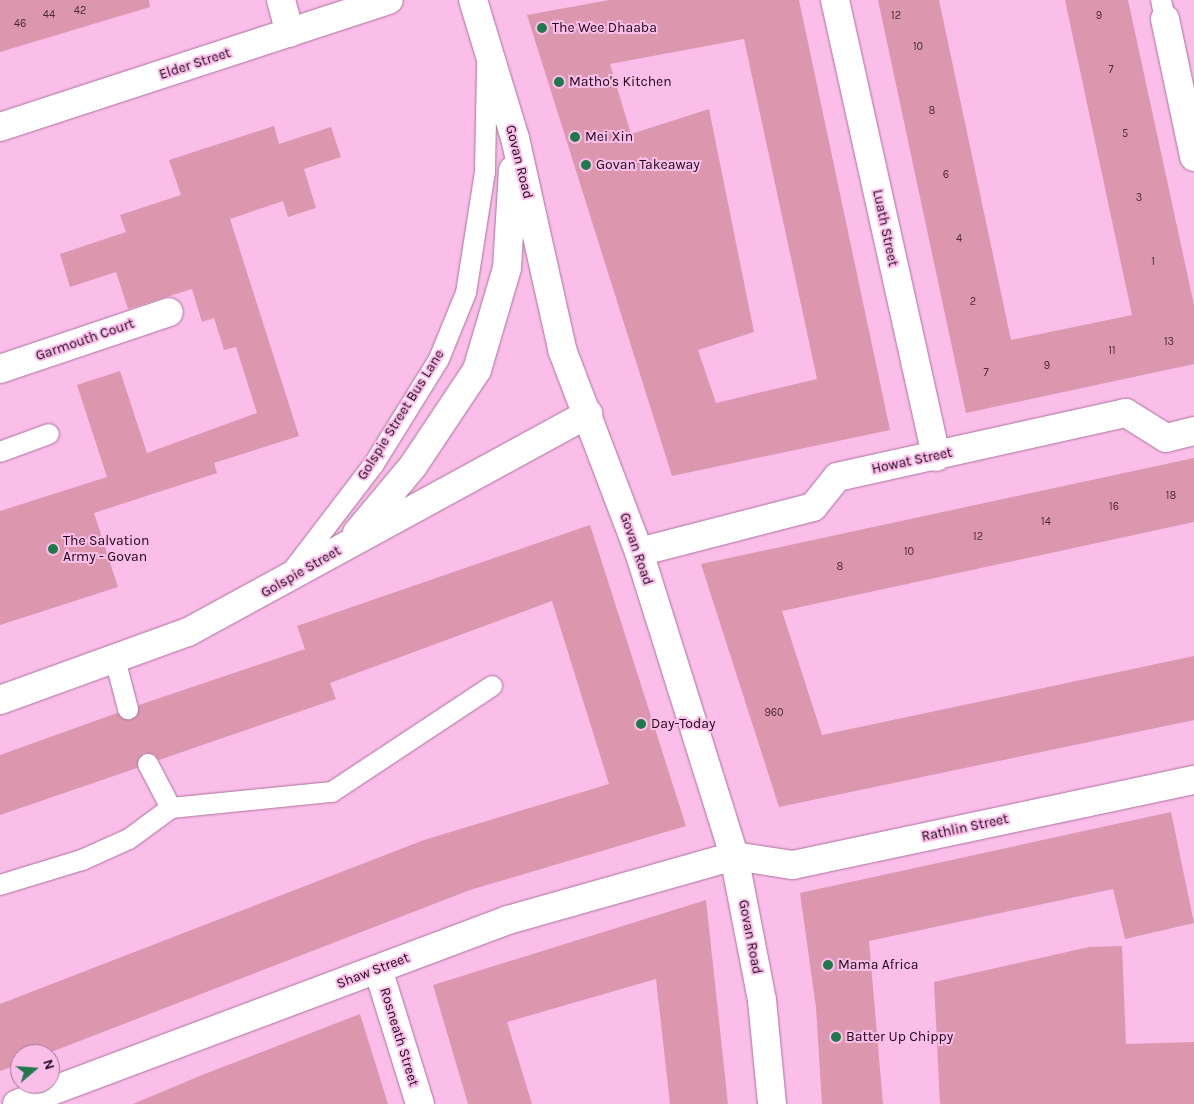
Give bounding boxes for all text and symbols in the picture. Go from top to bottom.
house number: 42 [74,4,86,18]
house number: 44 [43,8,55,22]
house number: 12 [891,9,901,23]
house number: 9 [1096,9,1102,23]
house number: 46 [14,17,26,31]
place label: The Wee Dhaaba [552,20,657,36]
marker: The Wee Dhaaba [536,22,548,34]
house number: 10 [913,40,923,54]
street label: Elder Street [157,45,233,83]
house number: 7 [1108,63,1114,77]
place label: Matho's Kitchen [569,74,672,90]
marker: Matho's Kitchen [553,76,565,88]
house number: 8 [929,104,935,118]
street label: Govan Road [502,123,536,201]
house number: 5 [1122,127,1128,141]
place label: Mei Xin [585,129,633,145]
marker: Mei Xin [569,131,581,143]
place label: Govan Takeaway [596,157,700,173]
marker: Govan Takeaway [580,159,592,171]
house number: 6 [943,168,949,182]
street label: Luath Street [869,188,901,268]
house number: 3 [1136,191,1142,205]
house number: 4 [956,232,962,246]
house number: 1 [1151,255,1155,269]
house number: 2 [970,295,976,309]
street label: Garmouth Court [34,315,136,365]
house number: 13 [1164,335,1174,349]
house number: 11 [1108,344,1116,358]
street label: Golspie Street Bus Lane [354,347,448,483]
house number: 9 [1044,359,1050,373]
house number: 7 [983,366,989,380]
street label: Howat Street [870,444,954,478]
house number: 18 [1166,489,1176,503]
house number: 16 [1109,500,1119,514]
street label: Govan Road [616,511,656,587]
house number: 14 [1041,515,1051,529]
house number: 12 [973,530,983,544]
place label: The Salvation Army - Govan [63,533,149,566]
street label: Golspie Street [258,542,344,602]
marker: The Salvation Army - Govan [47,543,59,555]
house number: 10 [904,545,914,559]
house number: 8 [837,560,843,574]
house number: 960 [764,706,784,720]
place label: Day-Today [651,716,715,732]
marker: Day-Today [635,718,647,730]
street label: Rathlin Street [920,811,1010,845]
street label: Govan Road [735,898,765,976]
street label: Shaw Street [334,949,412,993]
place label: Mama Africa [838,957,919,973]
marker: Mama Africa [822,959,834,971]
street label: Rosneath Street [376,986,422,1088]
place label: Batter Up Chippy [846,1029,953,1045]
marker: Batter Up Chippy [830,1031,842,1043]
north arrow [10,1044,60,1094]
text: N [39,1057,58,1072]

